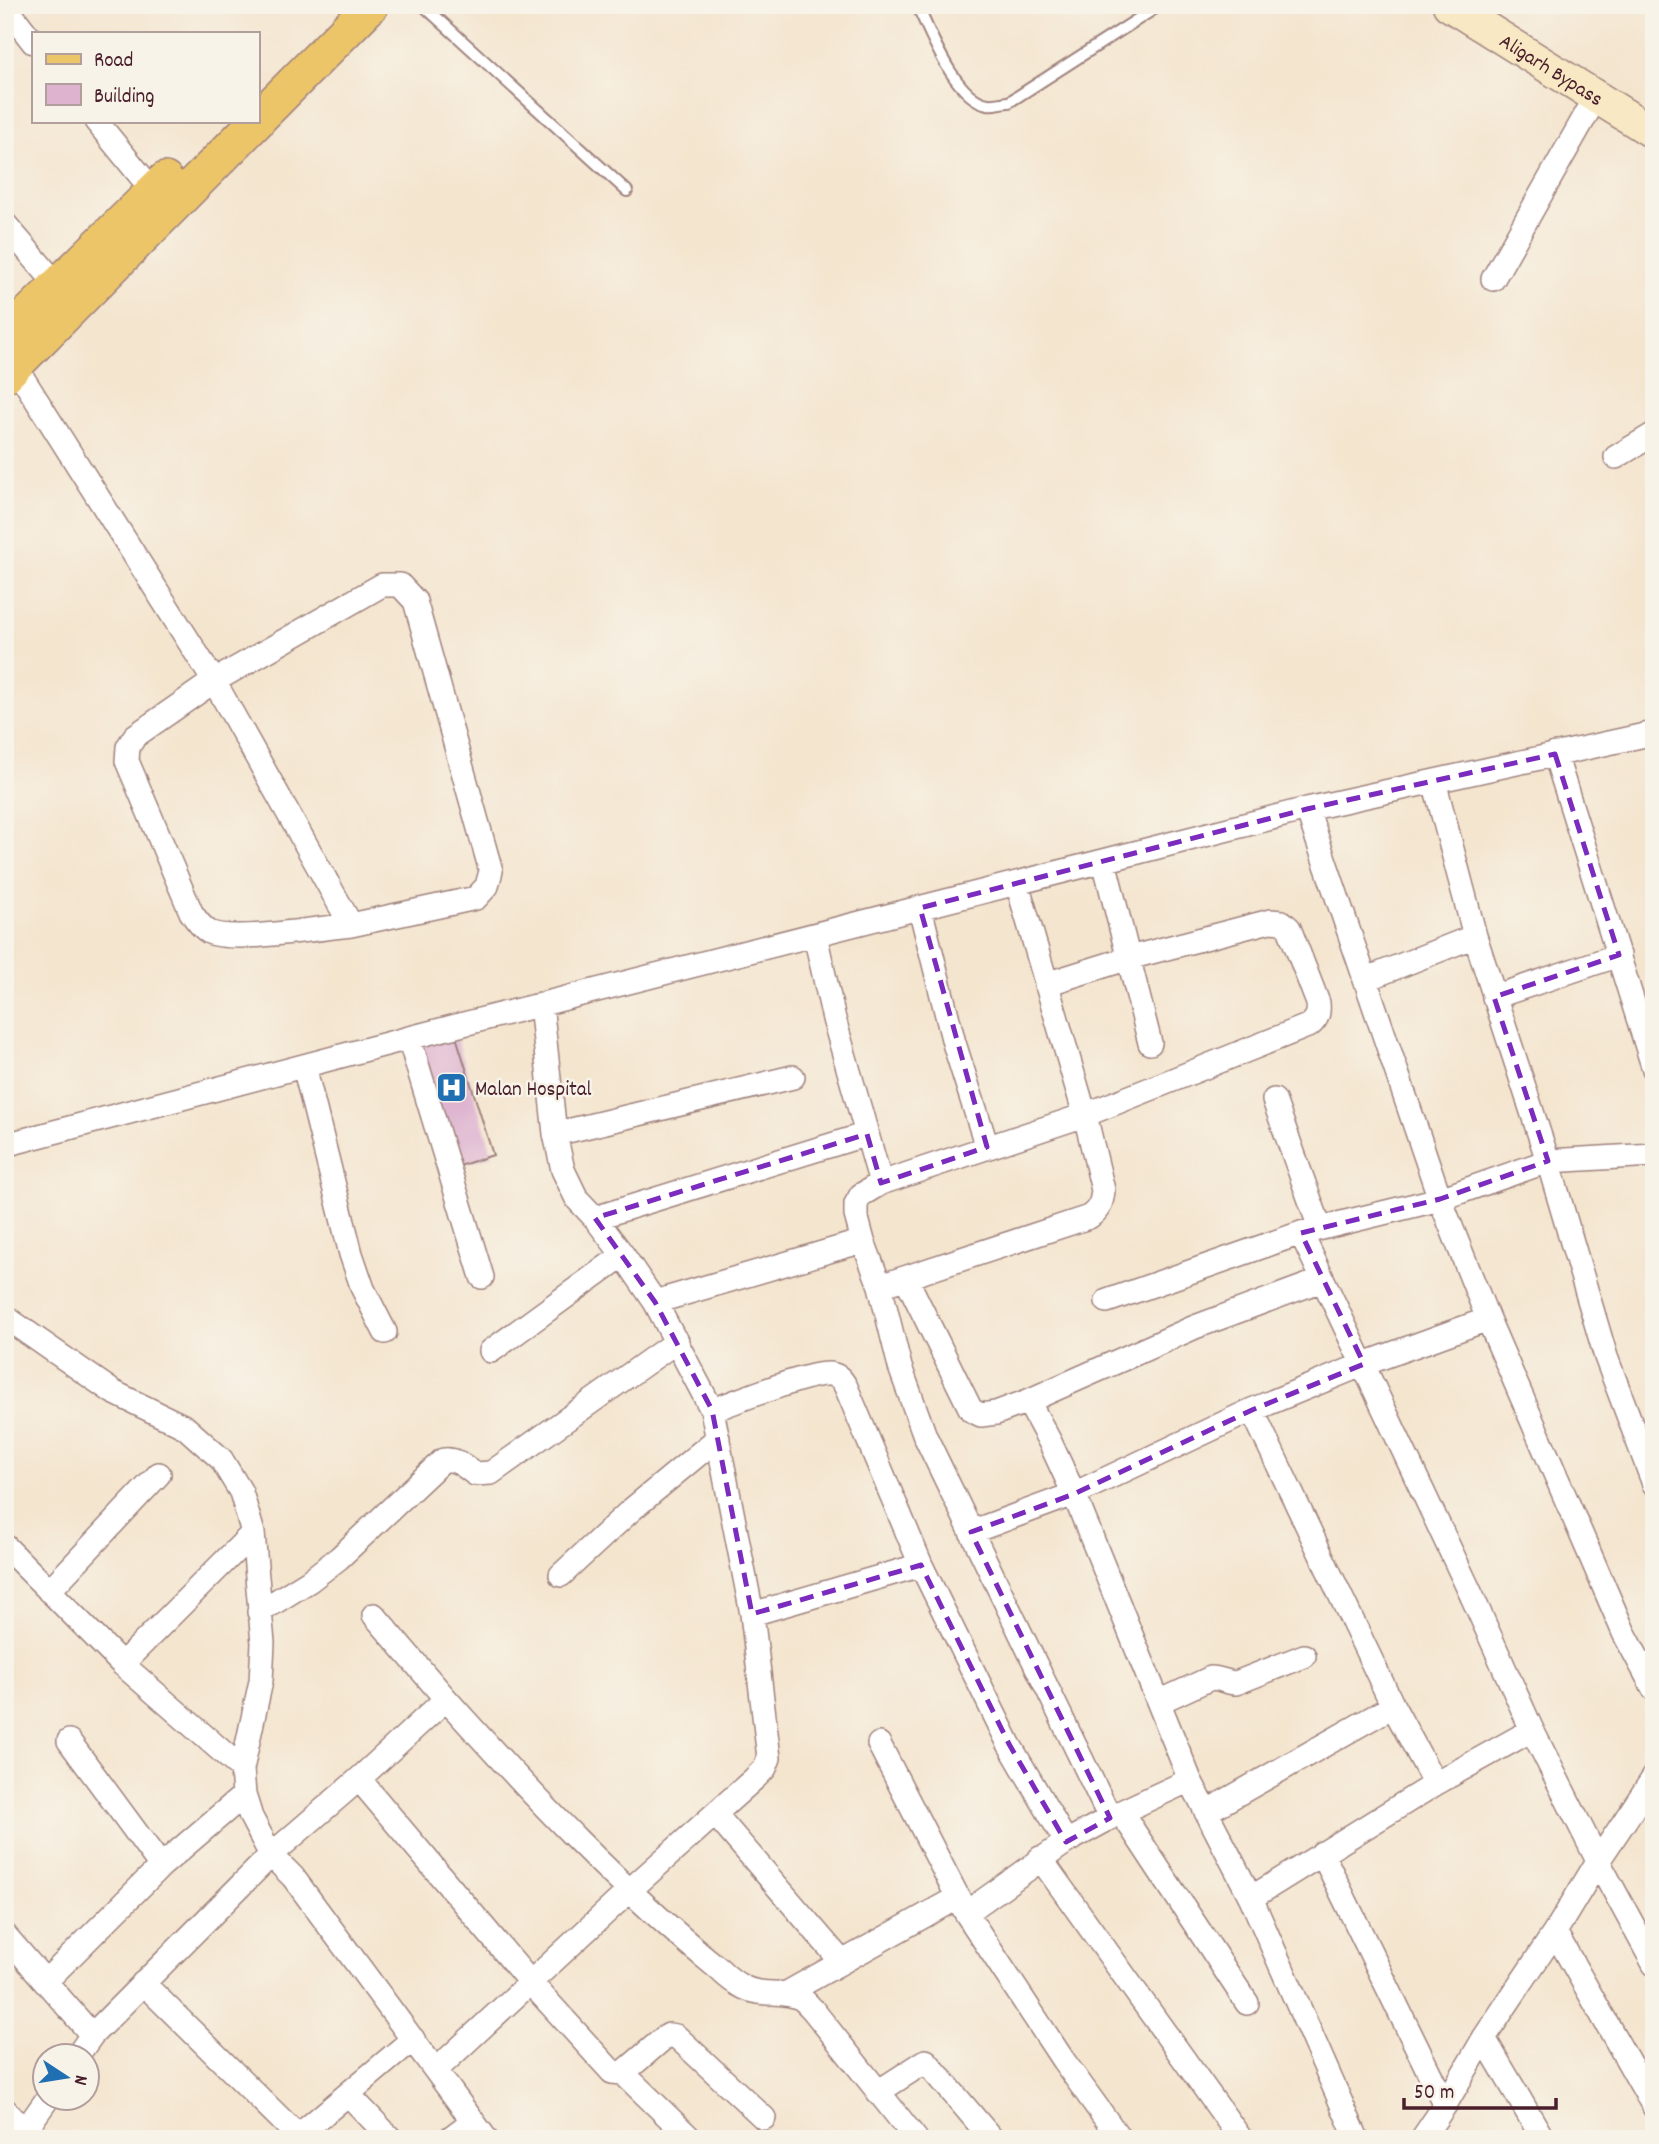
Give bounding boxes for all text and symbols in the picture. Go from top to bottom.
street label: Aligarh Bypass [1492,28,1608,115]
legend [32,32,259,122]
text: Road [94,47,133,77]
text: Building [94,83,154,113]
hospital icon: Malan Hospital [435,1071,469,1105]
place label: Malan Hospital [475,1076,592,1106]
north arrow [32,2042,102,2112]
scale bar [1404,2067,1556,2111]
text: N [65,2072,93,2087]
text: 50 m [1414,2079,1454,2109]

